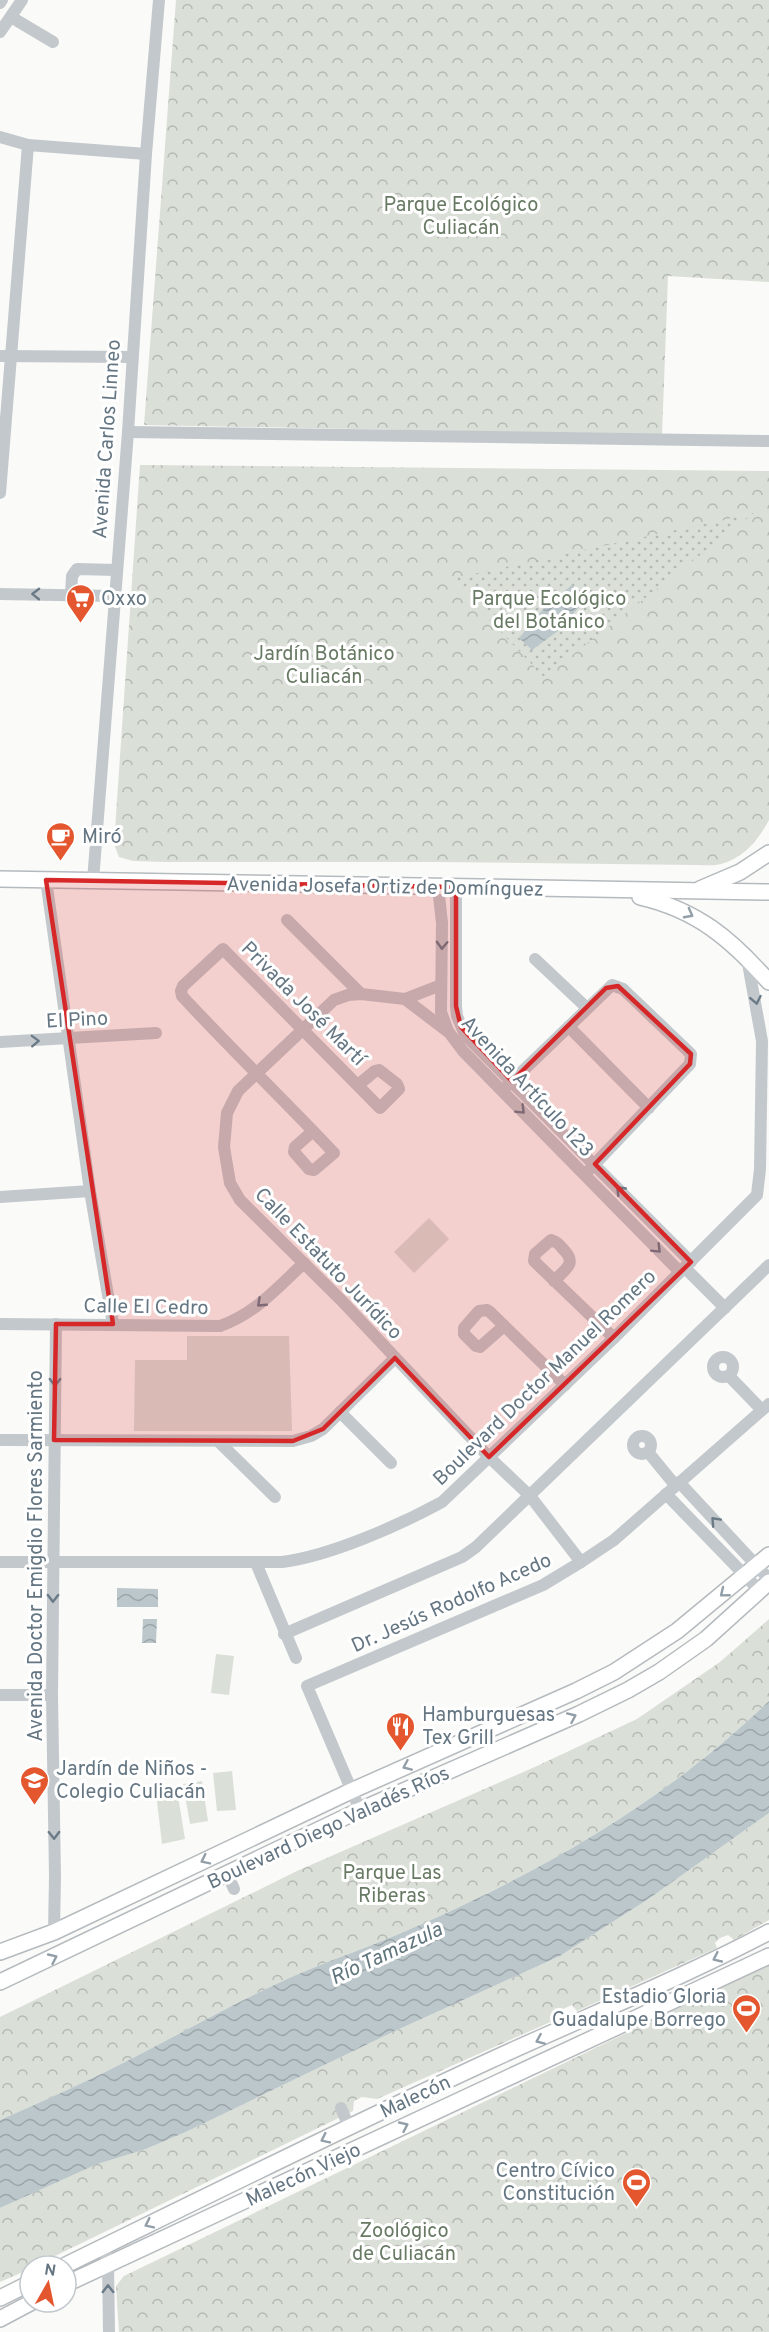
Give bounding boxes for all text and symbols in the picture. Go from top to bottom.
park label: Parque Ecológico Culiacán [384,193,538,242]
street label: Avenida Carlos Linneo [88,339,128,540]
supermarket icon: Oxxo [64,582,96,624]
place label: Oxxo [101,587,147,613]
park label: Parque Ecológico del Botánico [472,587,626,636]
one-way arrow [31,588,40,601]
park label: Jardín Botánico Culiacán [253,642,395,691]
cafe icon: Miró [45,820,77,862]
place label: Miró [82,825,122,851]
street label: Avenida Josefa Ortiz de Domínguez [226,872,544,904]
one-way arrow [683,907,693,918]
street label: Privada José Martí [235,937,372,1074]
one-way arrow [435,941,448,950]
one-way arrow [749,994,762,1004]
street label: El Pino [45,1006,109,1036]
street label: Avenida Artículo 123 [454,1011,599,1163]
one-way arrow [30,1034,39,1047]
one-way arrow [513,1103,524,1114]
street label: Calle Estatuto Jurídico [248,1183,407,1346]
one-way arrow [617,1187,628,1198]
one-way arrow [650,1242,661,1253]
street label: Boulevard Doctor Manuel Romero [428,1265,663,1492]
street label: Calle El Cedro [83,1294,209,1322]
one-way arrow [258,1295,269,1306]
street label: Avenida Doctor Emigdio Flores Sarmiento [24,1370,50,1742]
one-way arrow [49,1378,61,1387]
one-way arrow [711,1517,722,1527]
street label: Dr. Jesús Rodolfo Acedo [348,1548,556,1660]
one-way arrow [720,1586,731,1597]
one-way arrow [47,1594,59,1603]
place label: Hamburguesas Tex Grill [422,1703,555,1752]
restaurant icon: Hamburguesas Tex Grill [385,1710,417,1752]
one-way arrow [565,1713,576,1725]
place label: Jardín de Niños - Colegio Culiacán [56,1757,207,1806]
one-way arrow [403,1759,414,1771]
street label: Boulevard Diego Valadés Ríos [204,1761,454,1896]
school or university icon: Jardín de Niños - Colegio Culiacán [19,1764,51,1806]
one-way arrow [48,1831,60,1840]
one-way arrow [200,1852,211,1864]
park label: Parque Las Riberas [342,1861,442,1910]
water label: Río Tamazula [326,1917,447,1992]
one-way arrow [712,1950,723,1962]
one-way arrow [47,1954,58,1966]
place label: Estadio Gloria Guadalupe Borrego [552,1985,726,2034]
sports icon: Estadio Gloria Guadalupe Borrego [731,1992,763,2034]
one-way arrow [535,2032,546,2044]
street label: Malecón [376,2070,455,2125]
one-way arrow [398,2122,409,2134]
one-way arrow [320,2132,331,2143]
street label: Malecón Viejo [242,2138,366,2214]
place label: Centro Cívico Constitución [495,2159,615,2208]
sports icon: Centro Cívico Constitución [620,2166,652,2208]
one-way arrow [145,2217,156,2229]
park label: Zoológico de Culiacán [352,2219,456,2268]
north arrow [18,2254,78,2314]
text: N [43,2260,57,2282]
one-way arrow [102,2285,115,2294]

